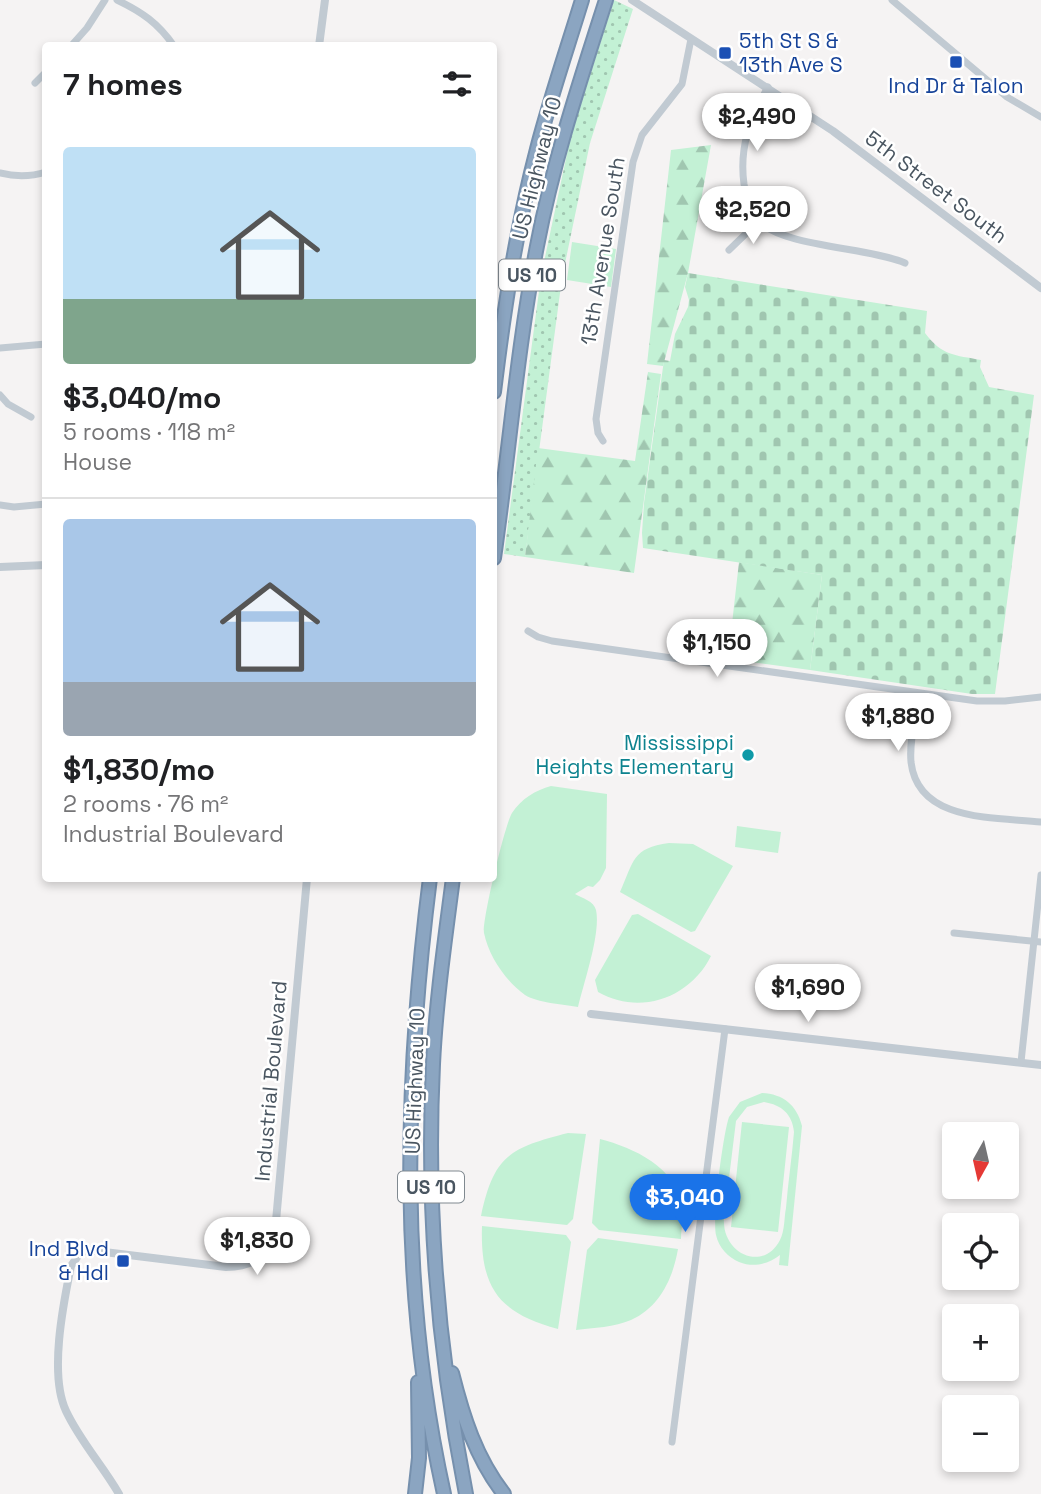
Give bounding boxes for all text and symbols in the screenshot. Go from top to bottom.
place label: 5th St S & 13th Ave S [739,27,843,78]
marker: 5th St S & 13th Ave S [717,45,733,61]
marker: Ind Dr & Talon [948,54,964,70]
text: 7 homes [63,65,183,104]
icon: filters [438,65,476,103]
place label: Ind Dr & Talon [888,72,1024,99]
street label: US Highway 10 [506,94,567,242]
pin: $2,490 [700,94,814,153]
text: $2,490 [718,101,796,131]
street label: 5th Street South [860,124,1013,249]
street label: 13th Avenue South [574,155,631,347]
pin: $2,520 [696,187,810,246]
icon: home [207,192,333,318]
text: $2,520 [715,194,791,224]
road number: US 10 [499,260,565,290]
text: $3,040/mo [63,378,221,417]
text: 5 rooms · 118 m² [63,417,235,447]
text: House [63,447,132,477]
icon: home [207,564,333,690]
pin: $1,150 [660,620,774,679]
text: $1,150 [683,627,752,657]
pin: $1,880 [841,694,955,753]
text: $1,880 [861,701,935,731]
place label: Mississippi Heights Elementary [536,729,734,780]
marker: Mississippi Heights Elementary [740,747,756,763]
text: $1,830/mo [63,750,215,789]
text: 2 rooms · 76 m² [63,789,228,819]
text: Industrial Boulevard [63,819,284,849]
pin: $1,690 [751,964,865,1024]
text: $1,690 [771,972,845,1002]
street label: Industrial Boulevard [248,979,293,1183]
street label: US Highway 10 [398,1007,431,1155]
north arrow [942,1122,1018,1199]
map controls [942,1122,1019,1472]
road number: US 10 [398,1172,464,1203]
pin: $3,040 [628,1174,742,1234]
text: $3,040 [646,1182,724,1212]
button: locate [942,1213,1019,1290]
pin: $1,830 [200,1218,314,1277]
text: $1,830 [220,1225,294,1255]
place label: Ind Blvd & Hdl [29,1235,109,1286]
marker: Ind Blvd & Hdl [115,1253,131,1269]
button: + [942,1304,1019,1381]
button: − [942,1395,1019,1472]

